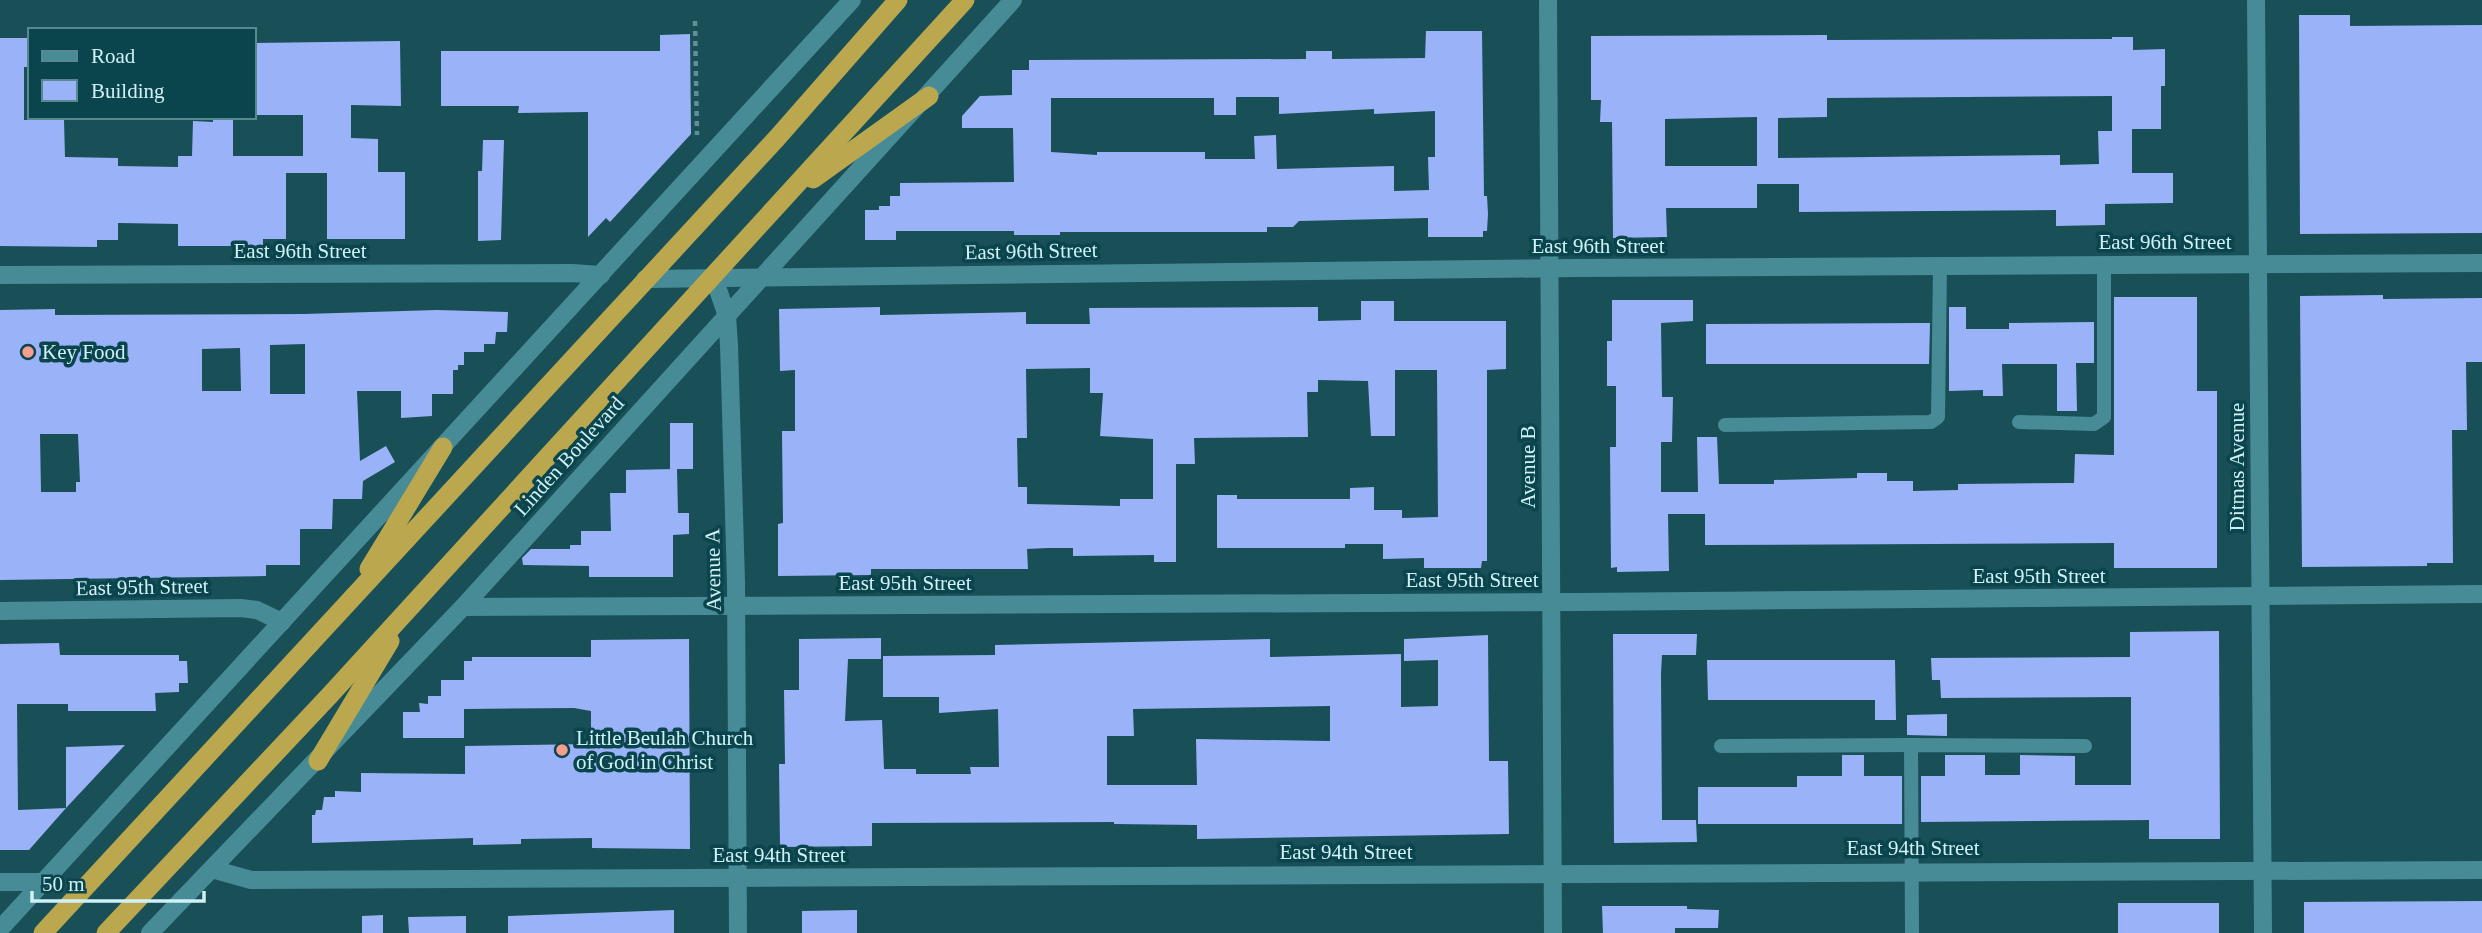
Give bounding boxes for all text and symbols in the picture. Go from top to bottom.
legend [28,28,256,119]
text: Road [91,44,136,68]
text: Building [91,79,165,103]
street label: East 96th Street [2099,230,2232,254]
street label: East 96th Street [1532,234,1665,258]
street label: East 96th Street [964,238,1098,264]
street label: East 96th Street [234,239,367,263]
place label: Key Food [42,340,126,364]
marker: Key Food [20,344,36,360]
street label: Linden Boulevard [509,391,629,521]
street label: Ditmas Avenue [2225,403,2249,531]
street label: Avenue B [1516,425,1540,509]
street label: Avenue A [700,527,726,612]
street label: East 95th Street [1973,564,2106,588]
street label: East 95th Street [1406,568,1539,592]
street label: East 95th Street [839,571,972,595]
street label: East 95th Street [75,574,209,600]
place label: Little Beulah Church of God in Christ [576,726,754,774]
marker: Little Beulah Church of God in Christ [554,742,570,758]
street label: East 94th Street [1847,836,1980,860]
street label: East 94th Street [1280,840,1413,864]
street label: East 94th Street [713,843,846,867]
scale bar [32,860,203,904]
text: 50 m [42,872,85,896]

